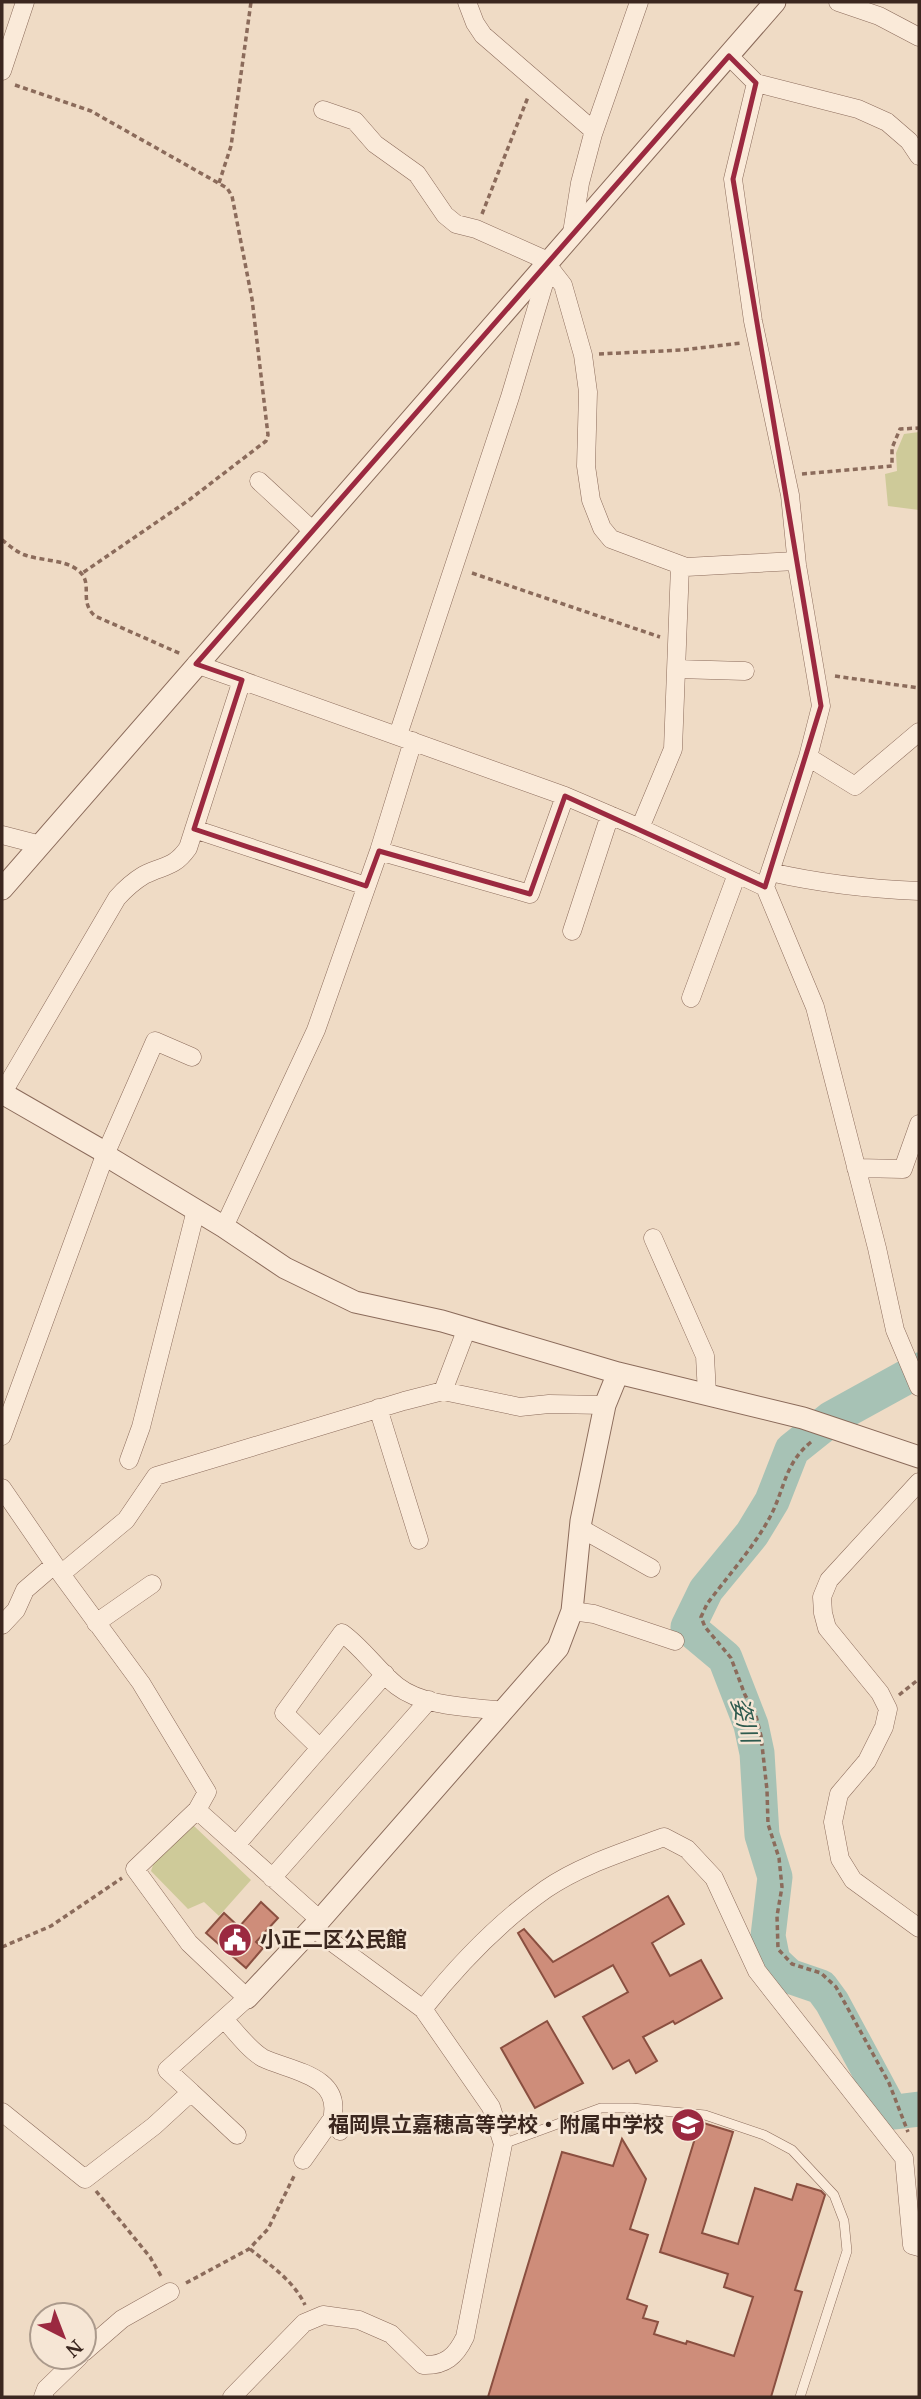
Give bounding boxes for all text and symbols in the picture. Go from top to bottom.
water label: 姿川 [725,1693,768,1749]
public building icon: 小正二区公民館 [216,1921,254,1959]
place label: 小正二区公民館 [260,1925,407,1953]
school or university icon: 福岡県立嘉穂高等学校・附属中学校 [669,2106,707,2144]
place label: 福岡県立嘉穂高等学校・附属中学校 [328,2110,664,2138]
north arrow [28,2301,98,2371]
text: N [60,2334,89,2363]

